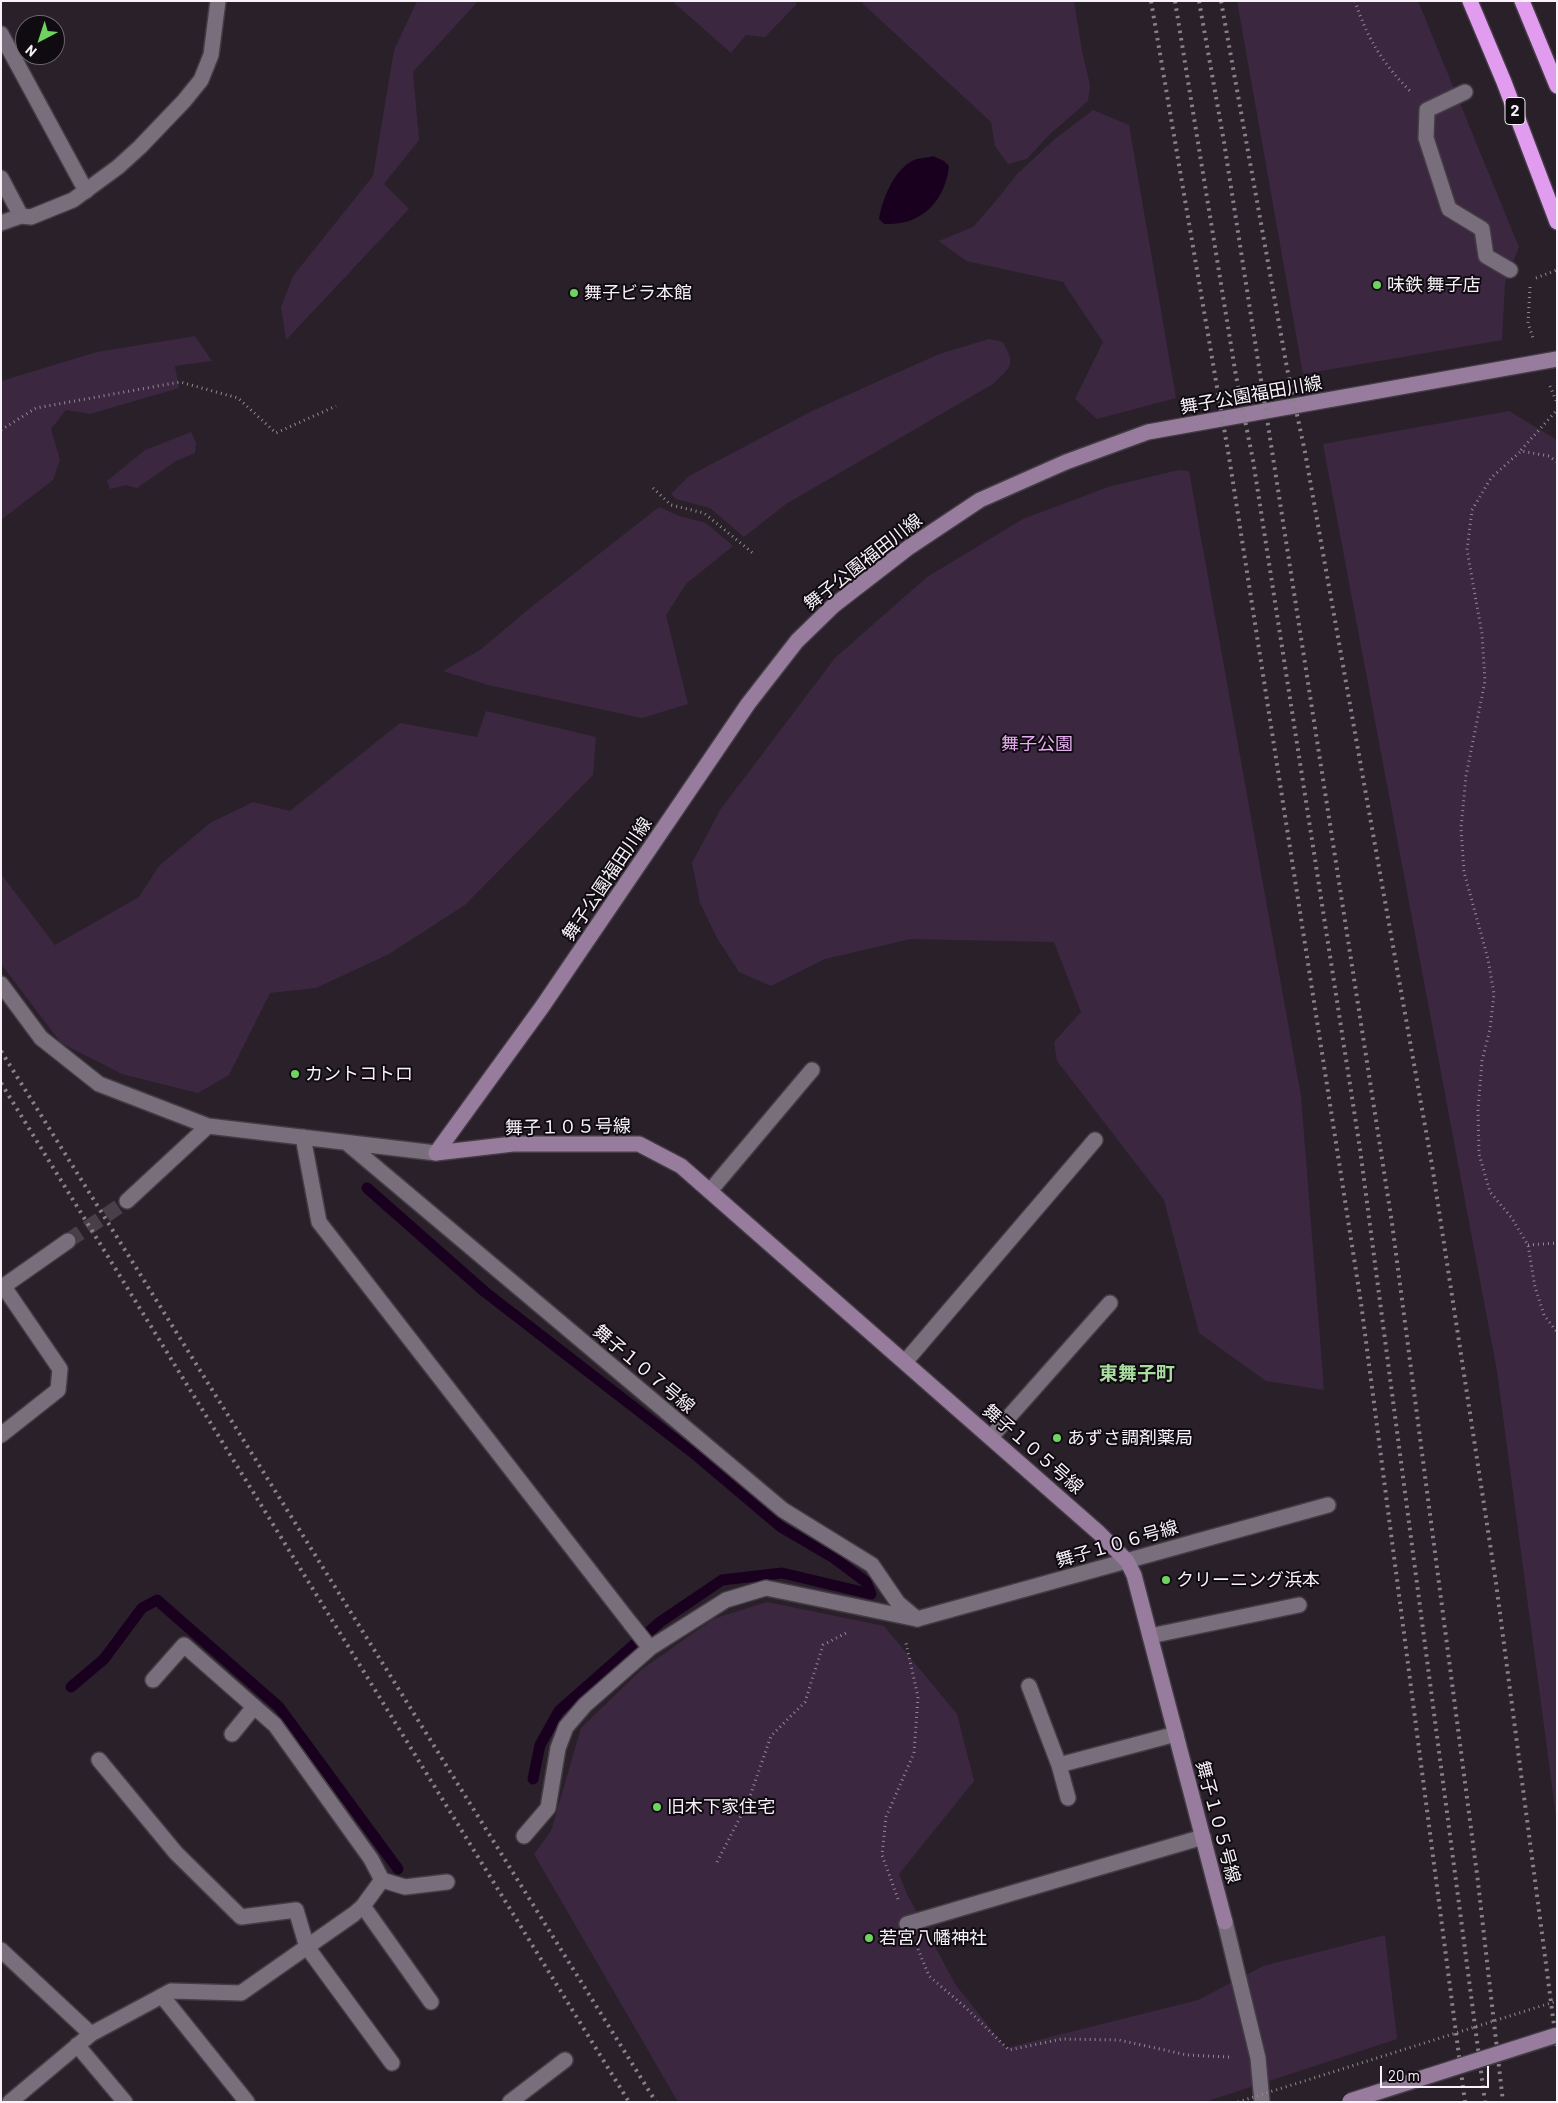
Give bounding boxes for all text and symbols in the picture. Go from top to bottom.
north arrow [15,15,65,65]
text: N [22,42,40,61]
road number: 2 [1505,98,1525,124]
place label: 味鉄 舞子店 [1387,274,1481,296]
marker: 味鉄 舞子店 [1371,279,1383,291]
place label: 舞子ビラ本館 [584,282,692,304]
marker: 舞子ビラ本館 [568,287,580,299]
street label: 舞子公園福田川線 [1178,372,1324,418]
street label: 舞子公園福田川線 [800,509,926,615]
park label: 舞子公園 [1001,733,1073,755]
street label: 舞子公園福田川線 [558,813,656,945]
place label: カントコトロ [305,1063,413,1085]
marker: カントコトロ [289,1068,301,1080]
street label: 舞子１０５号線 [505,1115,631,1139]
street label: 舞子１０７号線 [589,1320,699,1418]
district label: 東舞子町 [1099,1363,1175,1385]
street label: 舞子１０５号線 [978,1400,1088,1498]
place label: あずさ調剤薬局 [1067,1427,1193,1449]
marker: あずさ調剤薬局 [1051,1432,1063,1444]
street label: 舞子１０６号線 [1053,1516,1181,1572]
place label: クリーニング浜本 [1176,1569,1320,1591]
marker: クリーニング浜本 [1160,1574,1172,1586]
street label: 舞子１０５号線 [1191,1758,1245,1886]
place label: 旧木下家住宅 [667,1796,775,1818]
marker: 旧木下家住宅 [651,1801,663,1813]
place label: 若宮八幡神社 [879,1927,987,1949]
marker: 若宮八幡神社 [863,1932,875,1944]
scale bar [1383,2056,1492,2088]
text: 20 m [1388,2066,1420,2084]

